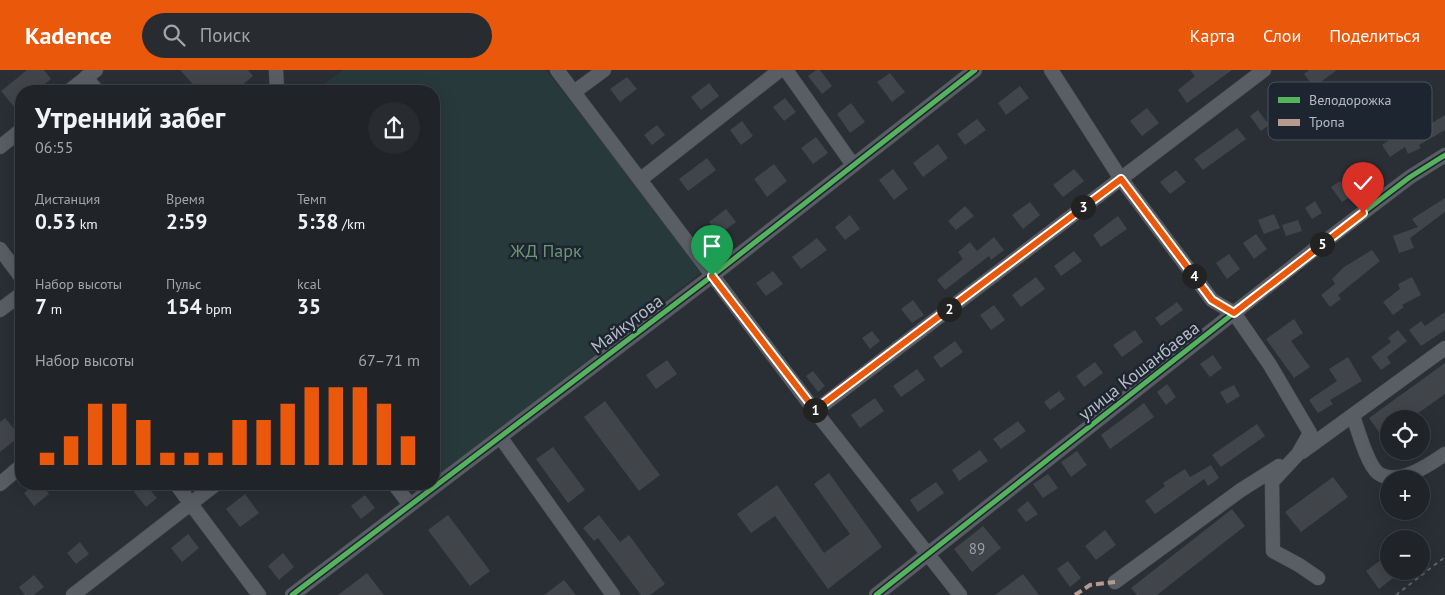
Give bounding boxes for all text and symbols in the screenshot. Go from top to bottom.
search box [142,13,492,58]
text: Kadence [25,20,112,51]
icon: search [160,21,188,49]
text: Поиск [200,23,250,47]
text: Карта [1190,24,1235,47]
text: Слои [1263,24,1301,47]
text: Поделиться [1329,24,1420,47]
legend [1268,82,1432,140]
text: Велодорожка [1309,91,1391,109]
text: Утренний забег [35,99,225,136]
button: share [368,102,420,154]
text: Тропа [1309,113,1345,131]
text: 06:55 [35,137,73,157]
pin [1342,162,1384,213]
icon: check [1349,169,1377,197]
text: Дистанция [35,190,100,208]
text: Время [166,190,205,208]
text: Темп [297,190,327,208]
pin: 3 [1070,194,1096,220]
text: 3 [1080,198,1087,216]
text: 0.53 [35,208,76,235]
text: 2:59 [166,208,207,235]
text: 5:38 [297,208,338,235]
text: km [76,215,98,233]
text: /km [338,215,365,233]
pin [691,225,733,276]
icon: arrive [698,232,726,260]
pin: 5 [1310,232,1334,256]
text: 5 [1319,235,1326,253]
park label: ЖД Парк [509,239,582,262]
pin: 4 [1182,264,1206,288]
text: 4 [1191,267,1198,285]
text: Набор высоты [35,275,122,293]
text: Пульс [166,275,201,293]
text: kcal [297,275,321,293]
street label: Майкутова [586,289,667,358]
text: 7 [35,293,47,320]
text: 154 [166,293,202,320]
text: 35 [297,293,321,320]
pin: 2 [936,296,962,322]
text: m [47,300,62,318]
text: bpm [202,300,232,318]
text: 2 [946,300,953,318]
street label: улица Кошанбаева [1073,316,1204,425]
text: Набор высоты [35,350,134,370]
text: 67–71 m [358,350,420,370]
pin: 1 [802,398,828,422]
text: 1 [812,401,819,419]
map controls [1380,410,1430,580]
button: locate [1380,410,1430,460]
button: + [1380,470,1430,520]
button: − [1380,530,1430,580]
house number: 89 [969,539,985,558]

